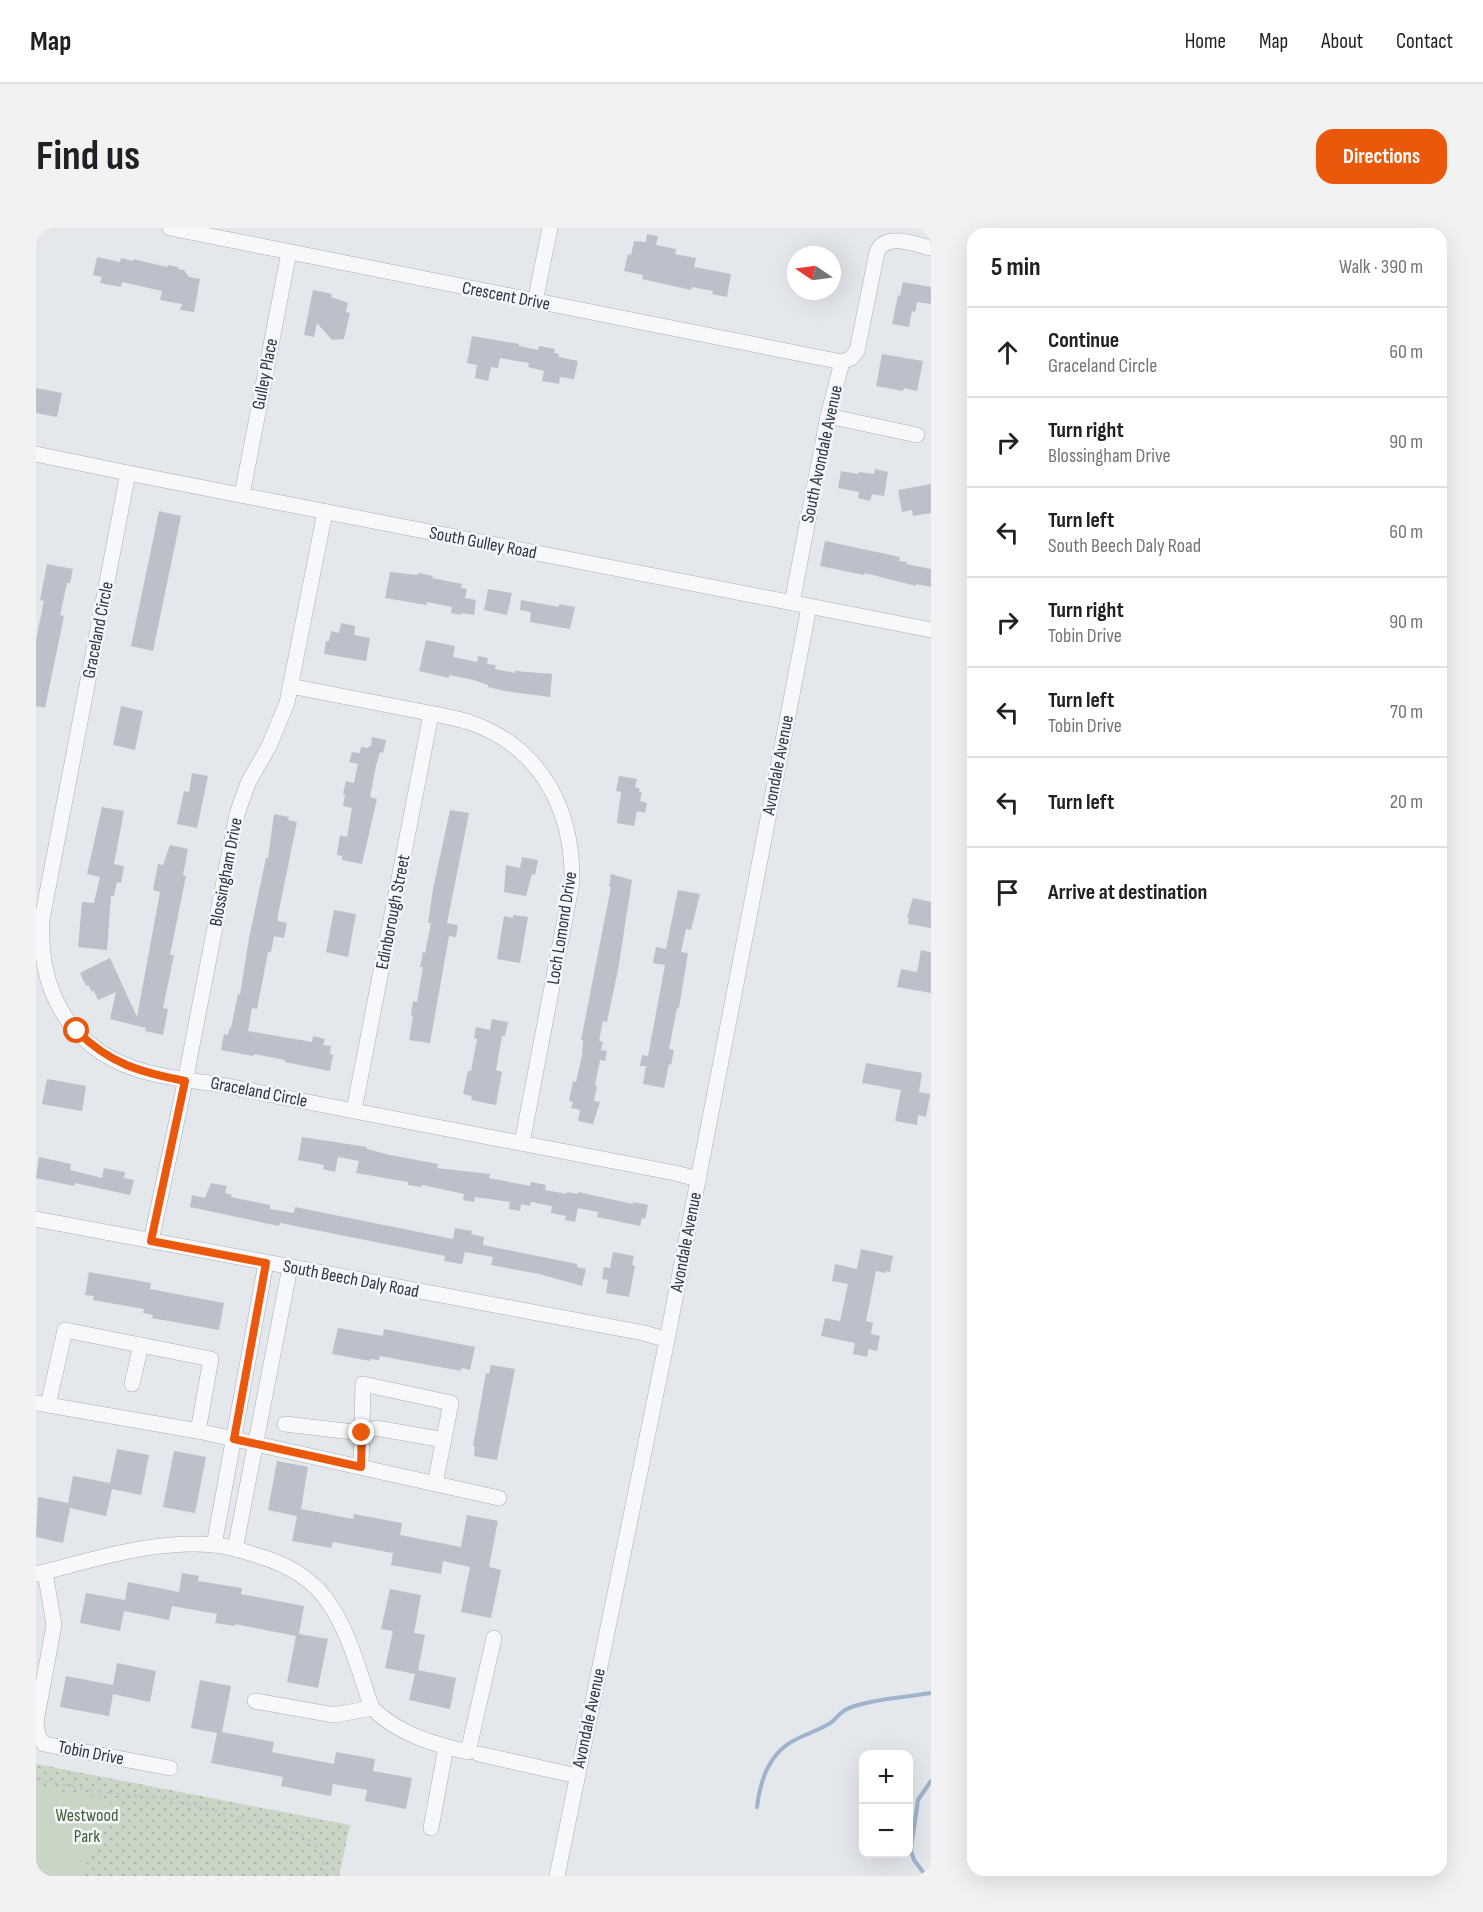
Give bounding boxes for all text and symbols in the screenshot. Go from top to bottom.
text: Map [30,25,71,58]
text: Home [1185,29,1226,54]
text: Map [1259,29,1288,54]
text: About [1321,29,1363,54]
text: Contact [1396,29,1453,54]
button: Directions [1316,129,1447,184]
text: Find us [36,131,140,182]
north arrow [787,246,841,300]
text: 5 min [991,252,1041,283]
text: Walk · 390 m [1339,255,1423,279]
street label: Crescent Drive [460,277,552,315]
text: Continue [1048,327,1119,354]
street label: Gulley Place [248,336,282,412]
icon: ahead [991,336,1024,369]
text: 60 m [1389,340,1423,364]
text: Graceland Circle [1048,354,1157,378]
street label: South Avondale Avenue [797,383,847,525]
text: Turn right [1048,417,1124,444]
icon: right [991,426,1024,459]
text: 90 m [1389,430,1423,454]
text: Blossingham Drive [1048,444,1171,468]
text: Turn left [1048,507,1114,534]
icon: left [991,516,1024,549]
text: 60 m [1389,520,1423,544]
street label: South Gulley Road [428,522,538,564]
text: South Beech Daly Road [1048,534,1201,558]
street label: Graceland Circle [78,580,118,680]
text: Turn right [1048,597,1124,624]
icon: right [991,606,1024,639]
text: 90 m [1389,610,1423,634]
text: Tobin Drive [1048,624,1122,648]
text: Turn left [1048,687,1114,714]
icon: left [991,696,1024,729]
text: 70 m [1390,700,1423,724]
street label: Avondale Avenue [758,713,798,818]
text: Tobin Drive [1048,714,1122,738]
icon: left [991,786,1024,819]
text: Turn left [1048,789,1114,816]
text: 20 m [1390,790,1423,814]
street label: Blossingham Drive [205,816,247,928]
street label: Edinborough Street [372,852,415,971]
street label: Loch Lomond Drive [543,870,581,986]
icon: arrive [991,876,1024,909]
text: Arrive at destination [1048,879,1207,906]
route start [63,1017,89,1043]
street label: Graceland Circle [209,1072,309,1112]
street label: Avondale Avenue [666,1190,706,1295]
street label: South Beech Daly Road [281,1256,421,1302]
route end [348,1419,374,1445]
street label: Avondale Avenue [568,1666,610,1771]
street label: Tobin Drive [56,1736,126,1770]
map controls [859,1750,913,1858]
button: + [859,1750,913,1804]
button: − [859,1804,913,1858]
park label: Westwood Park [55,1805,119,1847]

